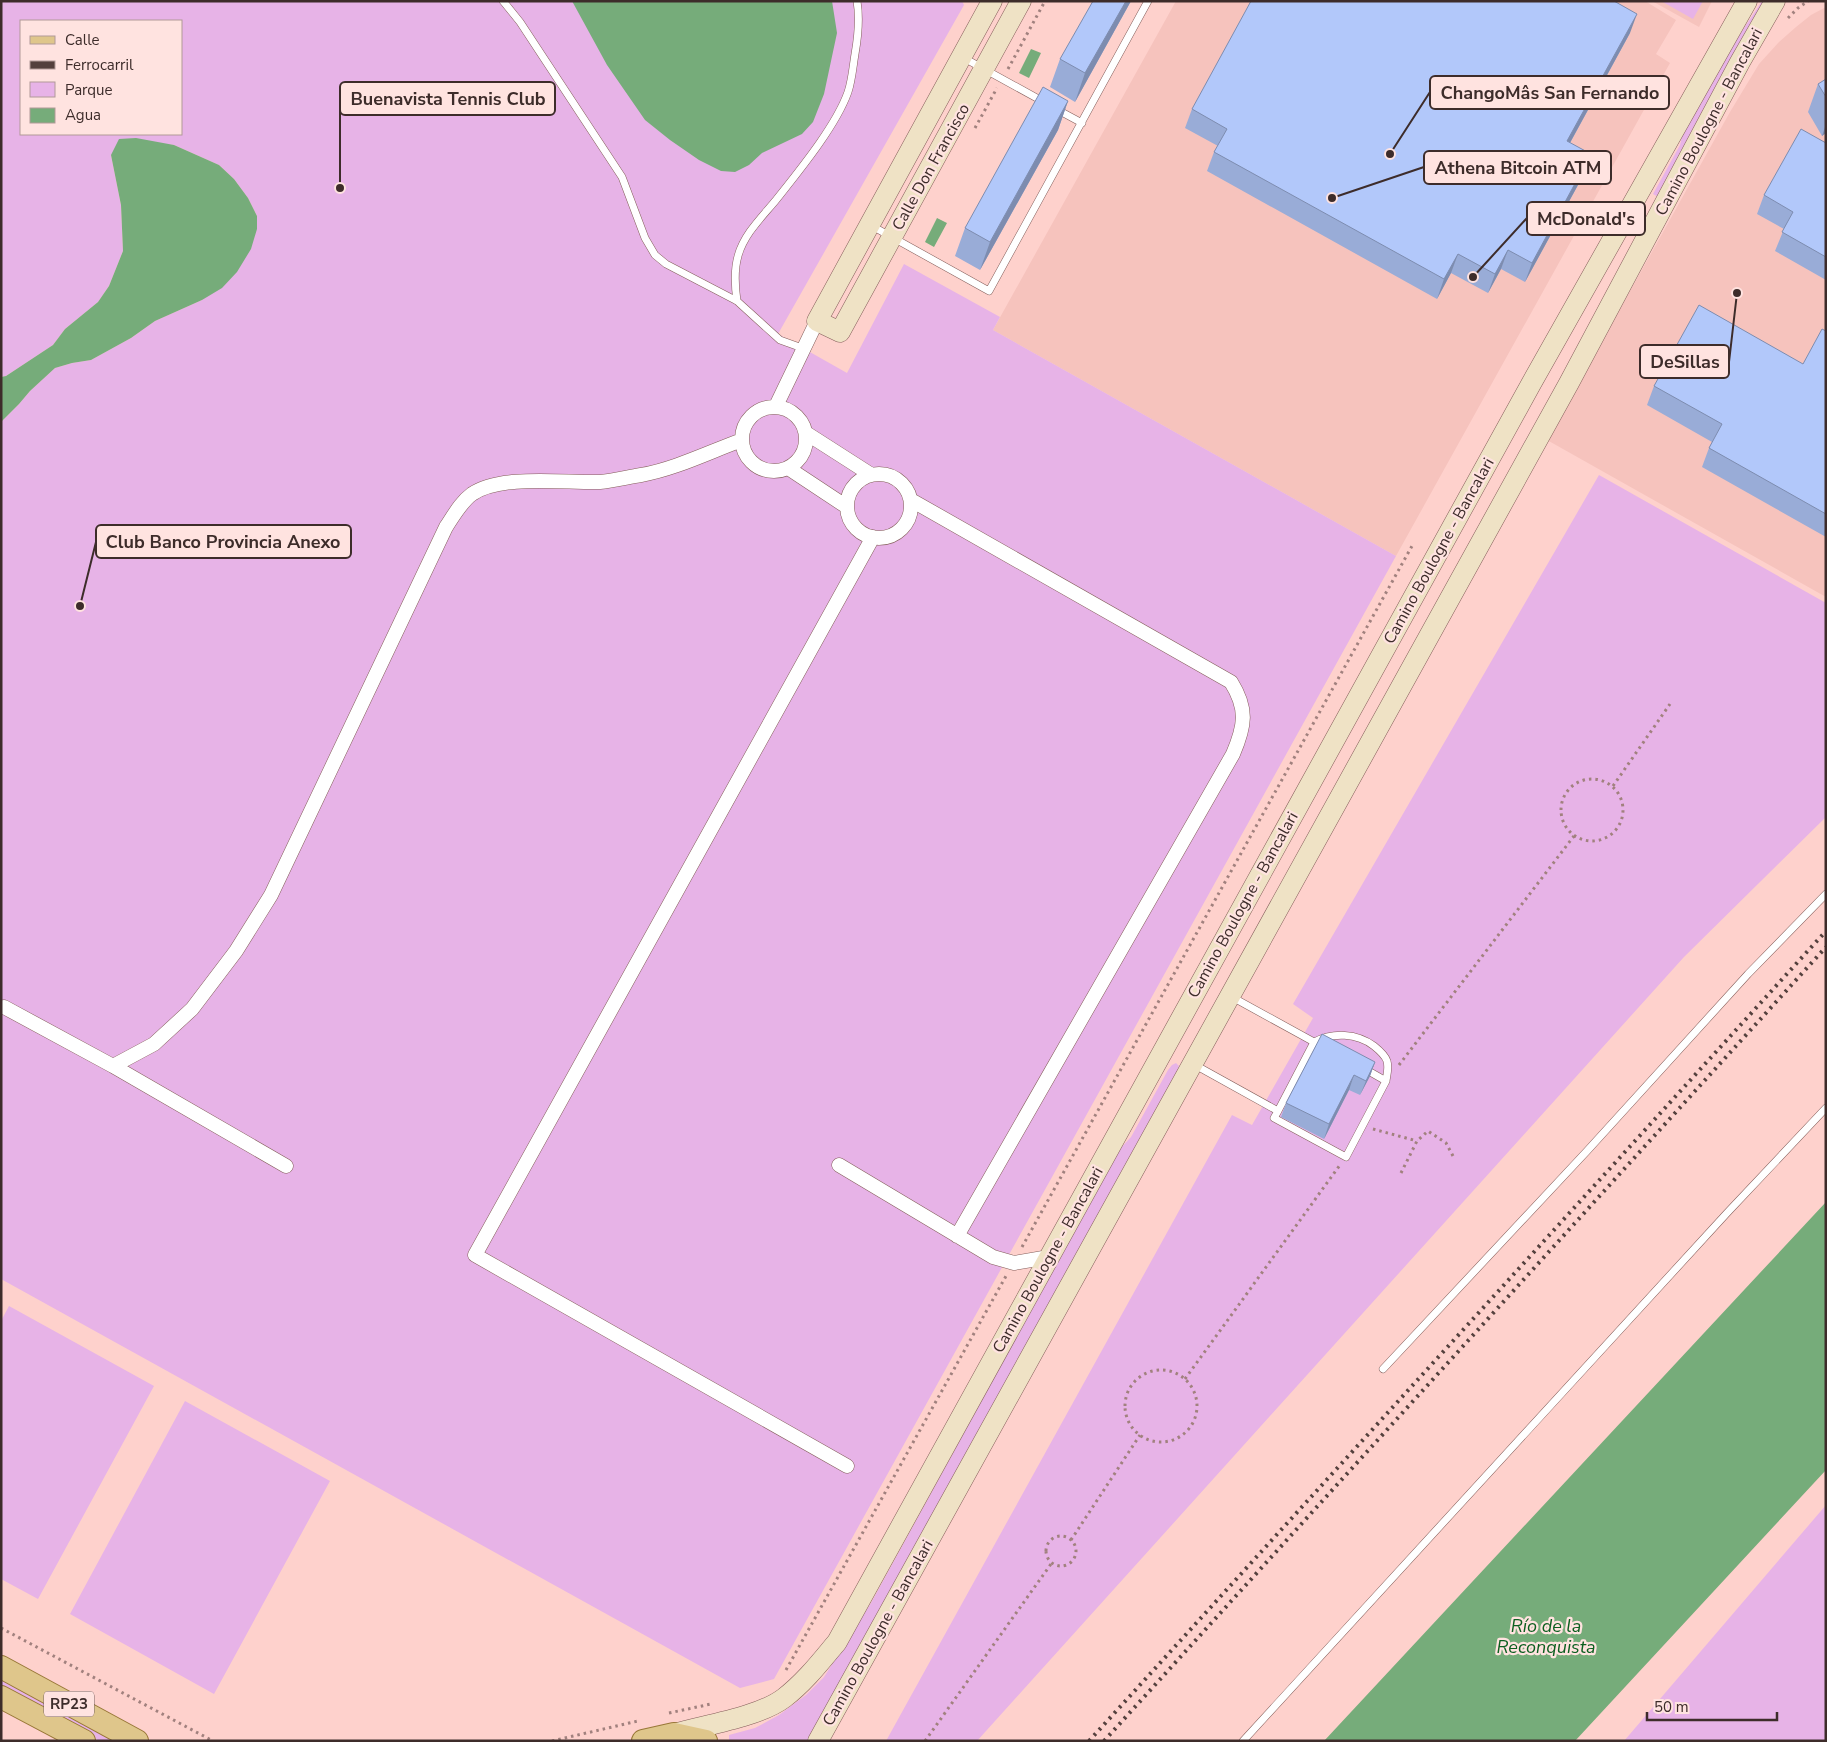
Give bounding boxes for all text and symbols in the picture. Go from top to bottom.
legend [20,20,182,135]
street label: Camino Boulogne - Bancalari [1650,24,1768,220]
text: Calle [65,30,100,50]
text: Ferrocarril [65,55,134,75]
callout: ChangoMâs San Fernando [1430,76,1669,109]
text: Parque [65,80,113,100]
text: ChangoMâs San Fernando [1441,81,1659,105]
callout: Buenavista Tennis Club [340,82,555,115]
text: Buenavista Tennis Club [350,87,546,111]
street label: Calle Don Francisco [887,100,975,234]
text: Agua [65,105,101,125]
callout: Athena Bitcoin ATM [1424,151,1611,184]
text: Athena Bitcoin ATM [1435,156,1601,180]
callout: McDonald's [1527,202,1645,235]
text: McDonald's [1537,207,1635,231]
callout: DeSillas [1640,345,1729,378]
text: DeSillas [1650,350,1720,374]
street label: Camino Boulogne - Bancalari [1379,454,1499,648]
callout: Club Banco Provincia Anexo [96,525,351,558]
text: Club Banco Provincia Anexo [106,530,341,554]
street label: Camino Boulogne - Bancalari [1183,808,1303,1002]
street label: Camino Boulogne - Bancalari [988,1163,1108,1357]
street label: Camino Boulogne - Bancalari [818,1536,938,1730]
water label: Río de la Reconquista [1497,1614,1595,1659]
scale bar [1647,1690,1777,1722]
road number: RP23 [44,1692,94,1716]
text: 50 m [1654,1697,1689,1717]

